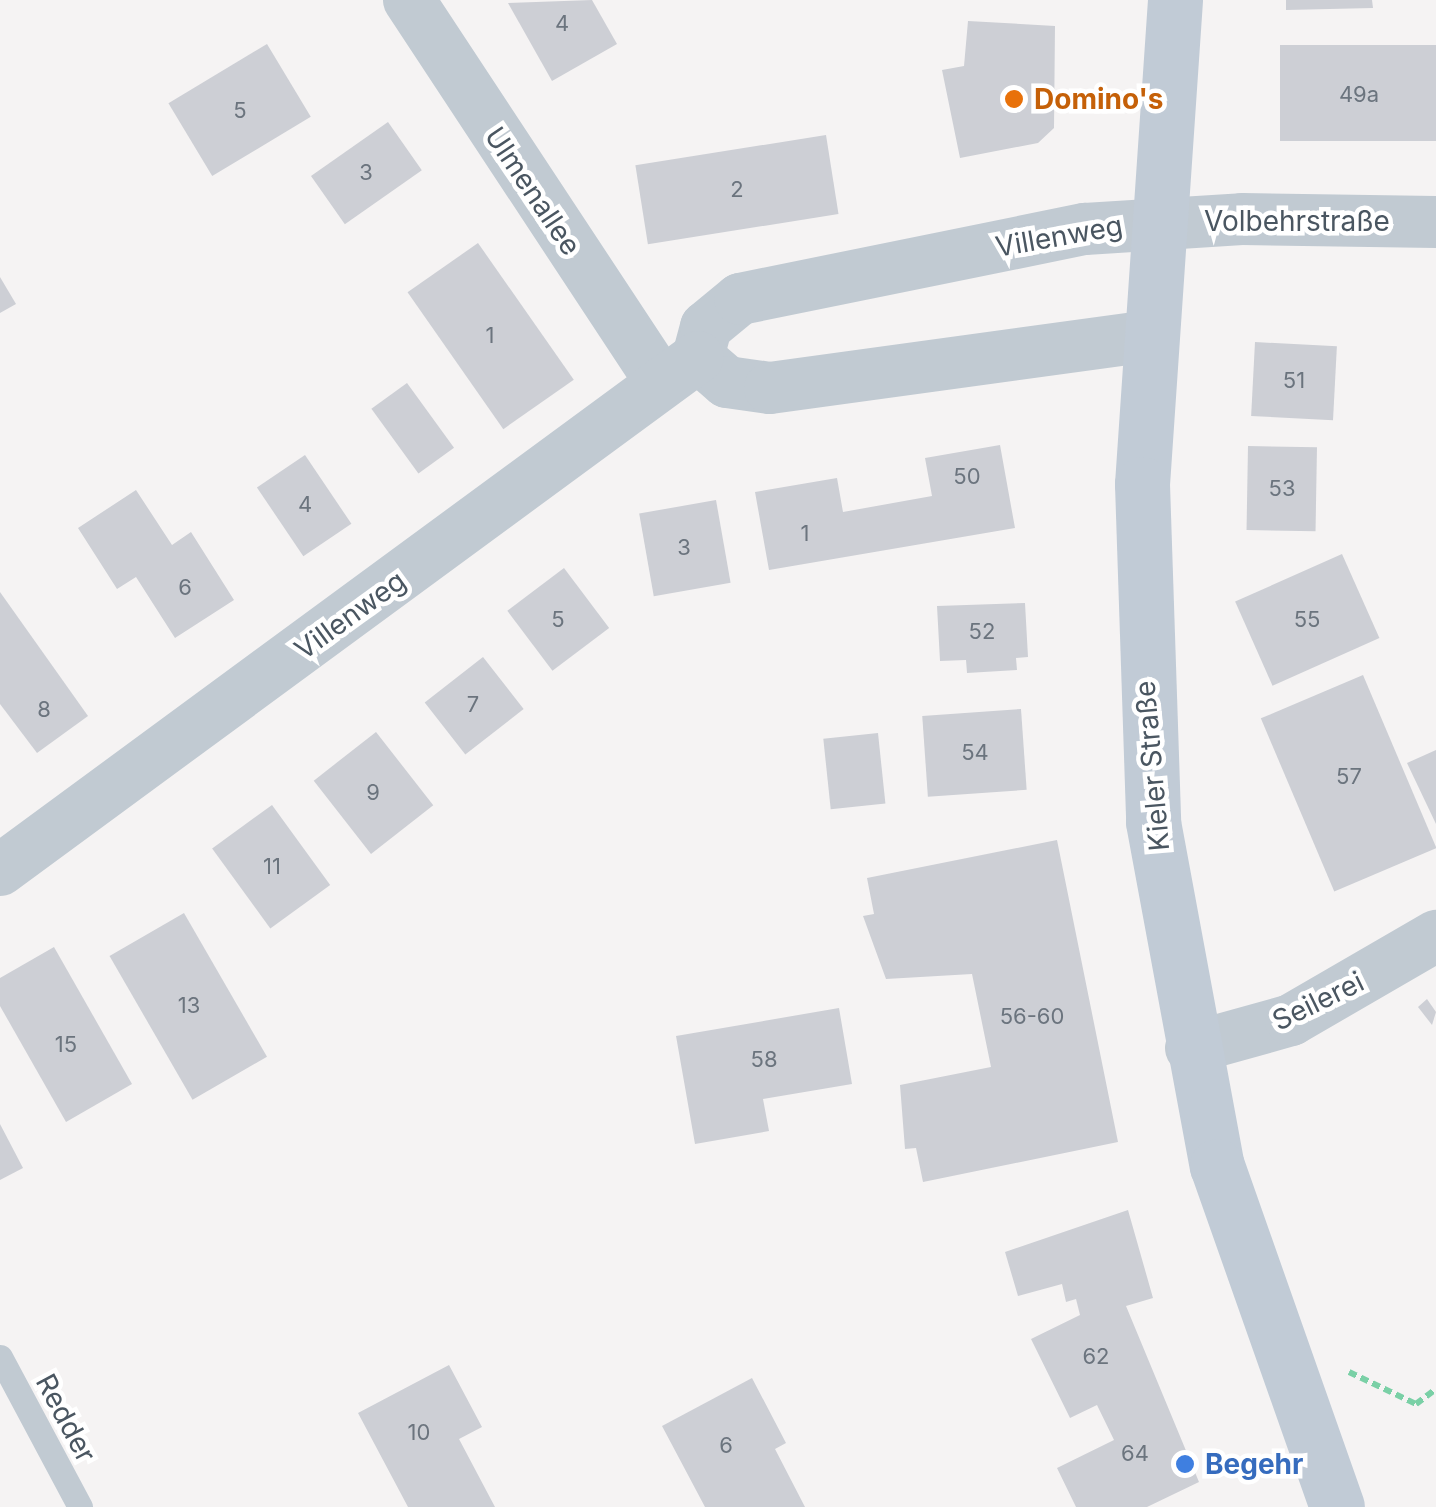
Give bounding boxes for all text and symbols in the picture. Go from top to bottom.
house number: 4 [555,11,569,37]
place label: Domino's [1034,82,1164,116]
house number: 49a [1339,82,1379,108]
marker: Domino's [1003,88,1025,110]
house number: 5 [233,98,247,124]
street label: Ulmenallee [478,121,588,261]
house number: 3 [359,160,373,186]
house number: 2 [730,177,744,203]
street label: Volbehrstraße [1204,204,1390,238]
street label: Villenweg [993,208,1125,264]
house number: 1 [486,323,494,349]
house number: 51 [1283,368,1305,394]
house number: 50 [953,464,981,490]
house number: 53 [1269,476,1295,502]
house number: 4 [298,492,312,518]
house number: 1 [801,521,809,547]
house number: 3 [677,535,691,561]
street label: Villenweg [288,564,412,666]
house number: 6 [178,575,192,601]
house number: 5 [551,607,565,633]
house number: 55 [1294,607,1320,633]
house number: 52 [969,619,995,645]
street label: Kieler Straße [1128,679,1176,853]
house number: 7 [467,692,479,718]
house number: 8 [37,697,51,723]
house number: 54 [961,740,989,766]
house number: 57 [1336,764,1362,790]
house number: 9 [366,780,380,806]
house number: 11 [263,854,281,880]
street label: Seilerei [1267,965,1369,1037]
house number: 13 [178,993,200,1019]
house number: 56-60 [1000,1004,1064,1030]
house number: 15 [55,1032,77,1058]
house number: 58 [751,1047,777,1073]
house number: 62 [1082,1344,1110,1370]
street label: Redder [29,1368,103,1468]
house number: 10 [408,1420,430,1446]
house number: 6 [719,1433,733,1459]
house number: 64 [1121,1441,1149,1467]
place label: Begehr [1205,1447,1303,1481]
marker: Begehr [1174,1453,1196,1475]

